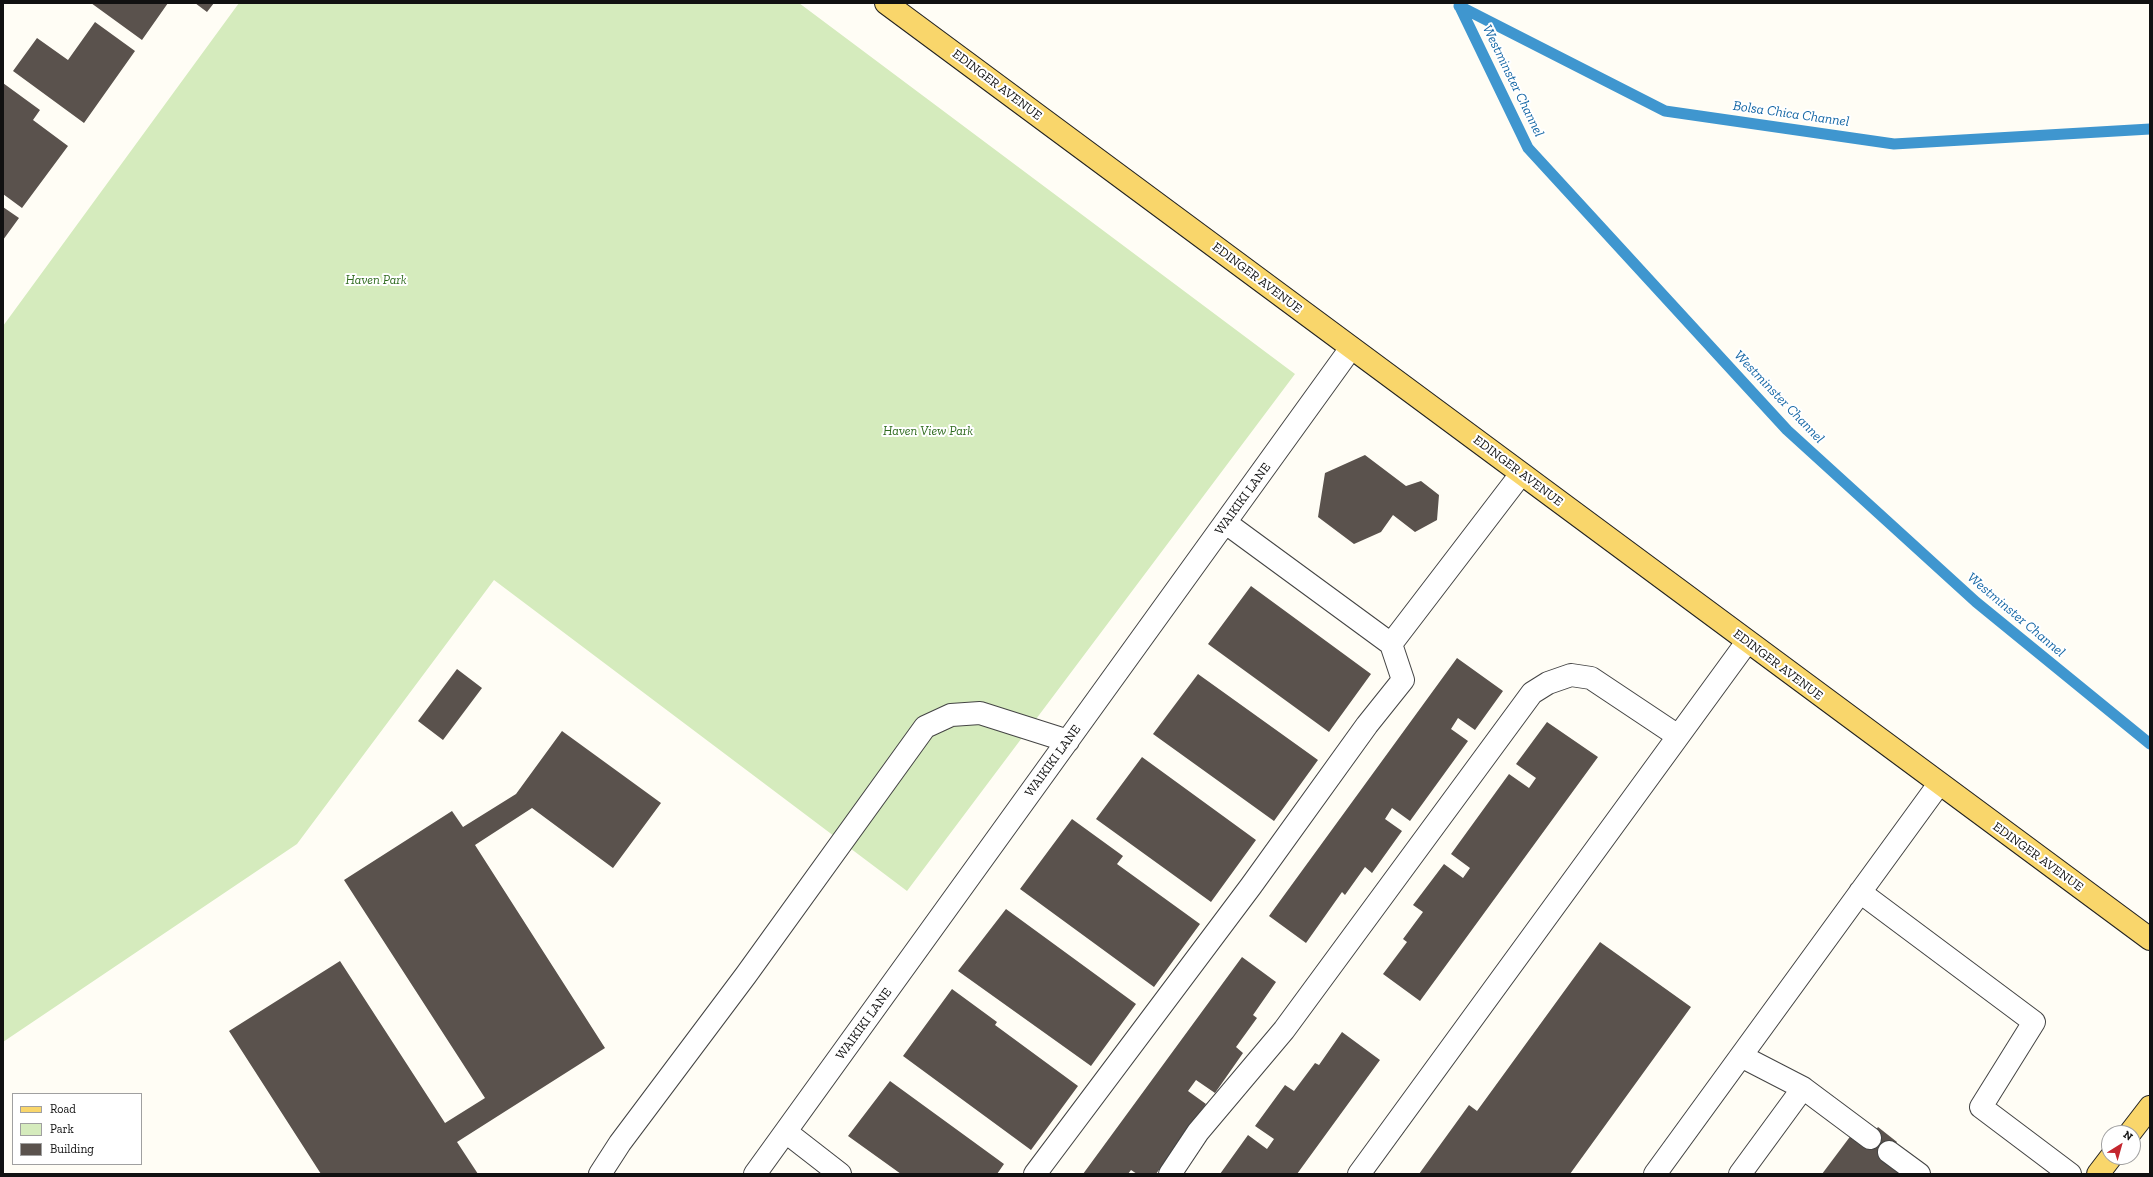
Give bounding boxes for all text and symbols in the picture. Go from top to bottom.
water label: Westminster Channel [1479,22,1547,140]
street label: EDINGER AVENUE [949,46,1045,124]
water label: Bolsa Chica Channel [1732,98,1850,130]
street label: EDINGER AVENUE [1209,239,1305,317]
park label: Haven Park [345,272,407,288]
water label: Westminster Channel [1730,347,1828,447]
park label: Haven View Park [883,423,973,439]
street label: EDINGER AVENUE [1470,432,1566,510]
street label: WAIKIKI LANE [1212,460,1274,538]
water label: Westminster Channel [1964,569,2068,661]
street label: EDINGER AVENUE [1730,626,1826,704]
street label: WAIKIKI LANE [1022,722,1084,800]
street label: EDINGER AVENUE [1990,819,2086,895]
street label: WAIKIKI LANE [833,985,895,1063]
legend [12,1093,142,1165]
text: Road [50,1102,76,1116]
text: Park [50,1122,74,1136]
north arrow [2101,1125,2141,1165]
text: N [2121,1128,2135,1144]
text: Building [50,1142,94,1156]

